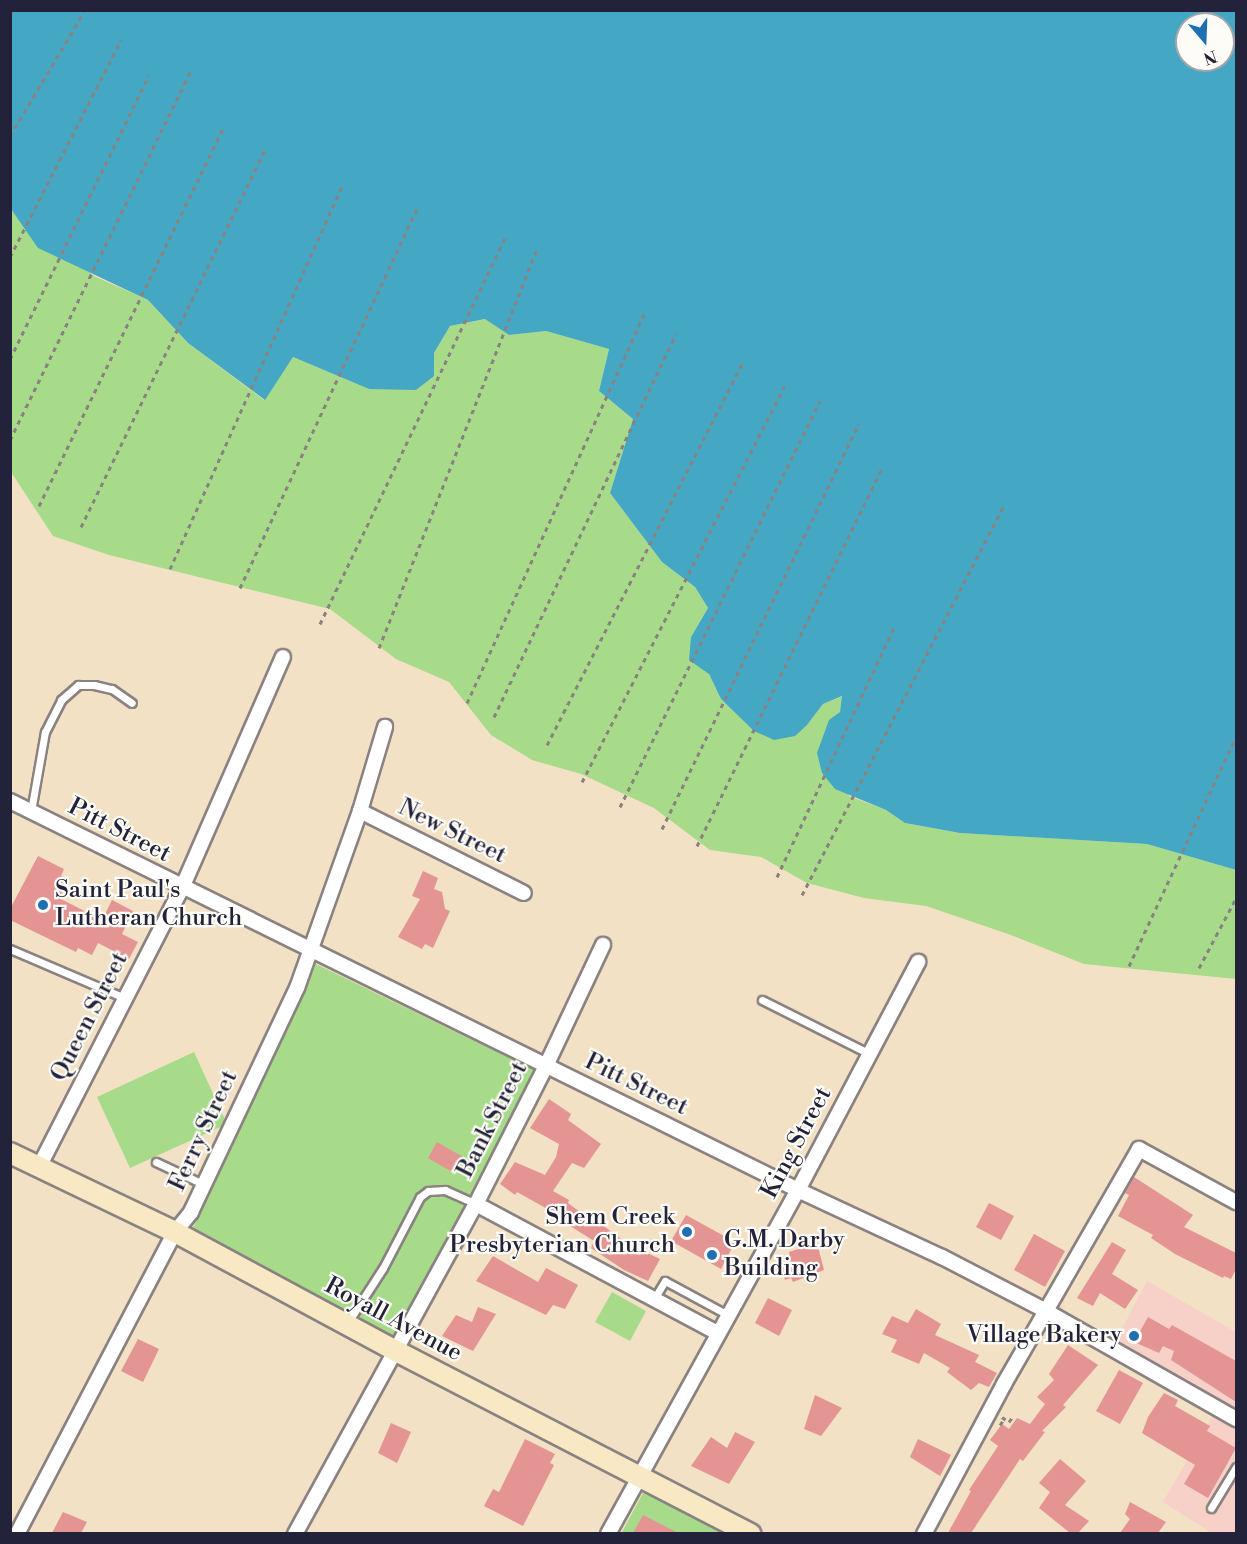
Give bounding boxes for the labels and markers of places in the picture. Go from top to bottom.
place label: Saint Paul's Lutheran Church [55,877,242,933]
marker: Saint Paul's Lutheran Church [36,898,50,912]
place label: Shem Creek Presbyterian Church [449,1204,675,1260]
marker: Shem Creek Presbyterian Church [680,1225,694,1239]
place label: G.M. Darby Building [724,1227,845,1283]
marker: G.M. Darby Building [705,1248,719,1262]
place label: Village Bakery [966,1322,1122,1350]
marker: Village Bakery [1127,1329,1141,1343]

